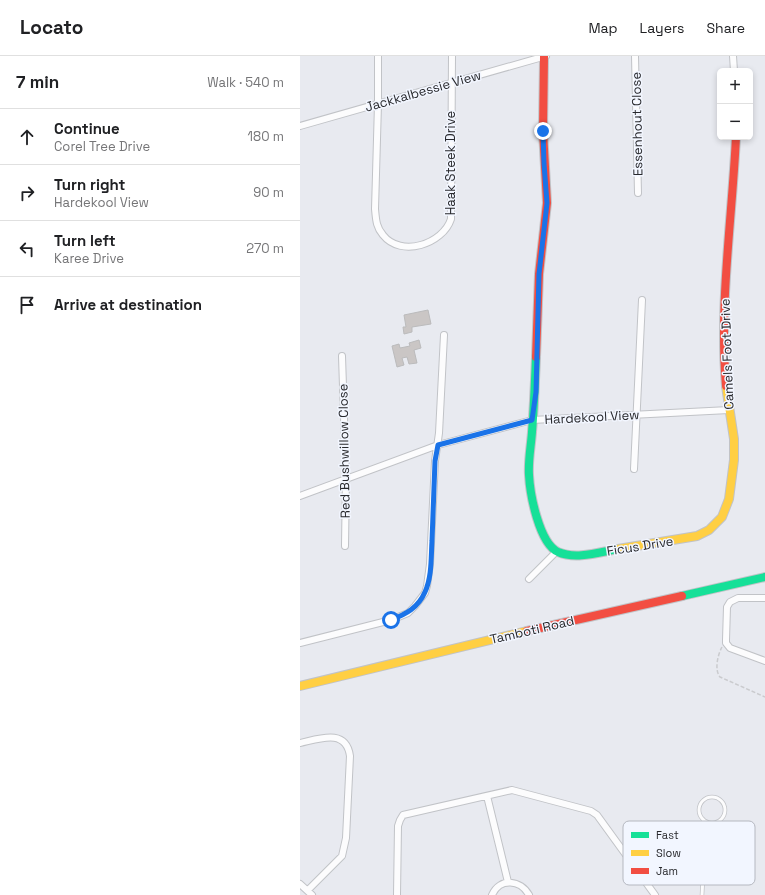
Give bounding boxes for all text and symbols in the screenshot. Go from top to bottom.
text: Locato [20,15,83,40]
text: Map [588,19,618,37]
text: Layers [640,19,684,37]
text: Share [706,19,745,37]
street label: Jackkalbessie View [363,66,483,116]
map controls [717,68,753,140]
button: + [717,68,753,104]
text: 7 min [16,71,59,93]
street label: Essenhout Close [628,72,646,176]
text: Walk · 540 m [207,74,284,91]
button: − [717,104,753,140]
street label: Haak Steek Drive [442,111,459,215]
text: Continue [54,119,120,138]
route end [534,122,552,140]
icon: ahead [16,126,38,148]
text: 180 m [248,128,284,145]
text: Corel Tree Drive [54,138,150,155]
text: Turn right [54,175,125,194]
icon: right [16,182,38,204]
text: 90 m [253,184,284,201]
text: Hardekool View [54,194,149,211]
text: Turn left [54,231,116,250]
icon: left [16,238,38,260]
text: 270 m [246,240,284,257]
text: Karee Drive [54,250,124,267]
icon: arrive [16,294,38,316]
text: Arrive at destination [54,295,202,314]
street label: Camels Foot Drive [717,298,737,410]
street label: Red Bushwillow Close [334,384,354,518]
street label: Hardekool View [544,406,640,428]
street label: Ficus Drive [605,532,675,560]
route start [382,611,400,629]
street label: Tamboti Road [488,612,576,648]
legend [623,821,755,885]
text: Fast [656,828,679,842]
text: Slow [656,846,681,860]
text: Jam [656,864,678,878]

